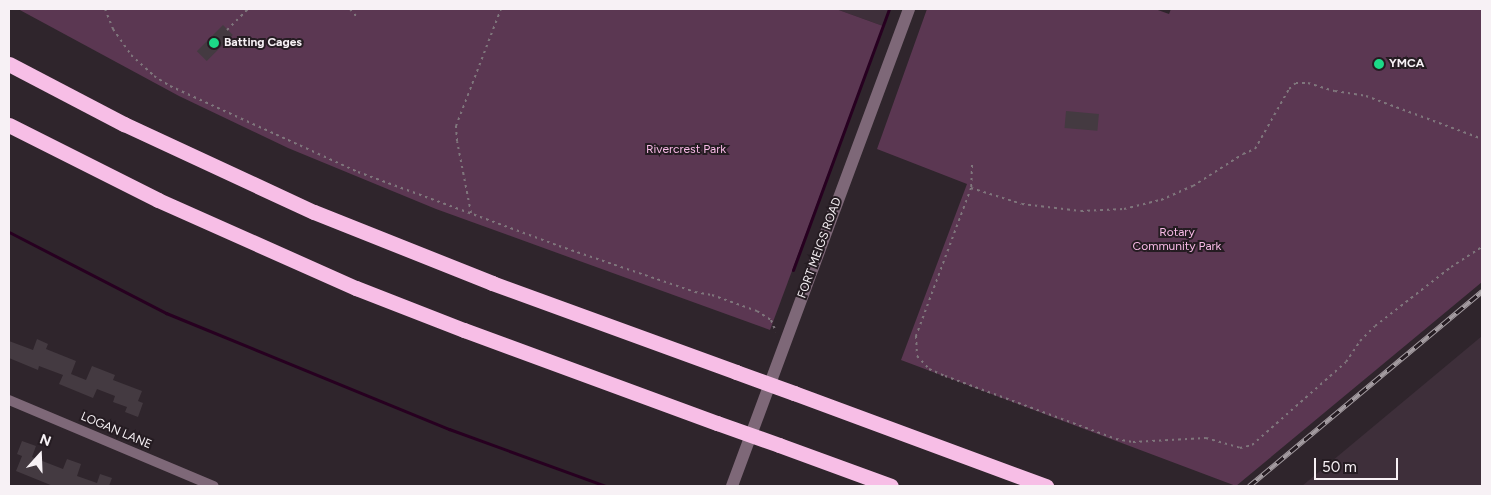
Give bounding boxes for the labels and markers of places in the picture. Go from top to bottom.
place label: Batting Cages [224,36,302,50]
marker: Batting Cages [208,37,220,49]
place label: YMCA [1389,57,1424,71]
marker: YMCA [1373,58,1385,70]

